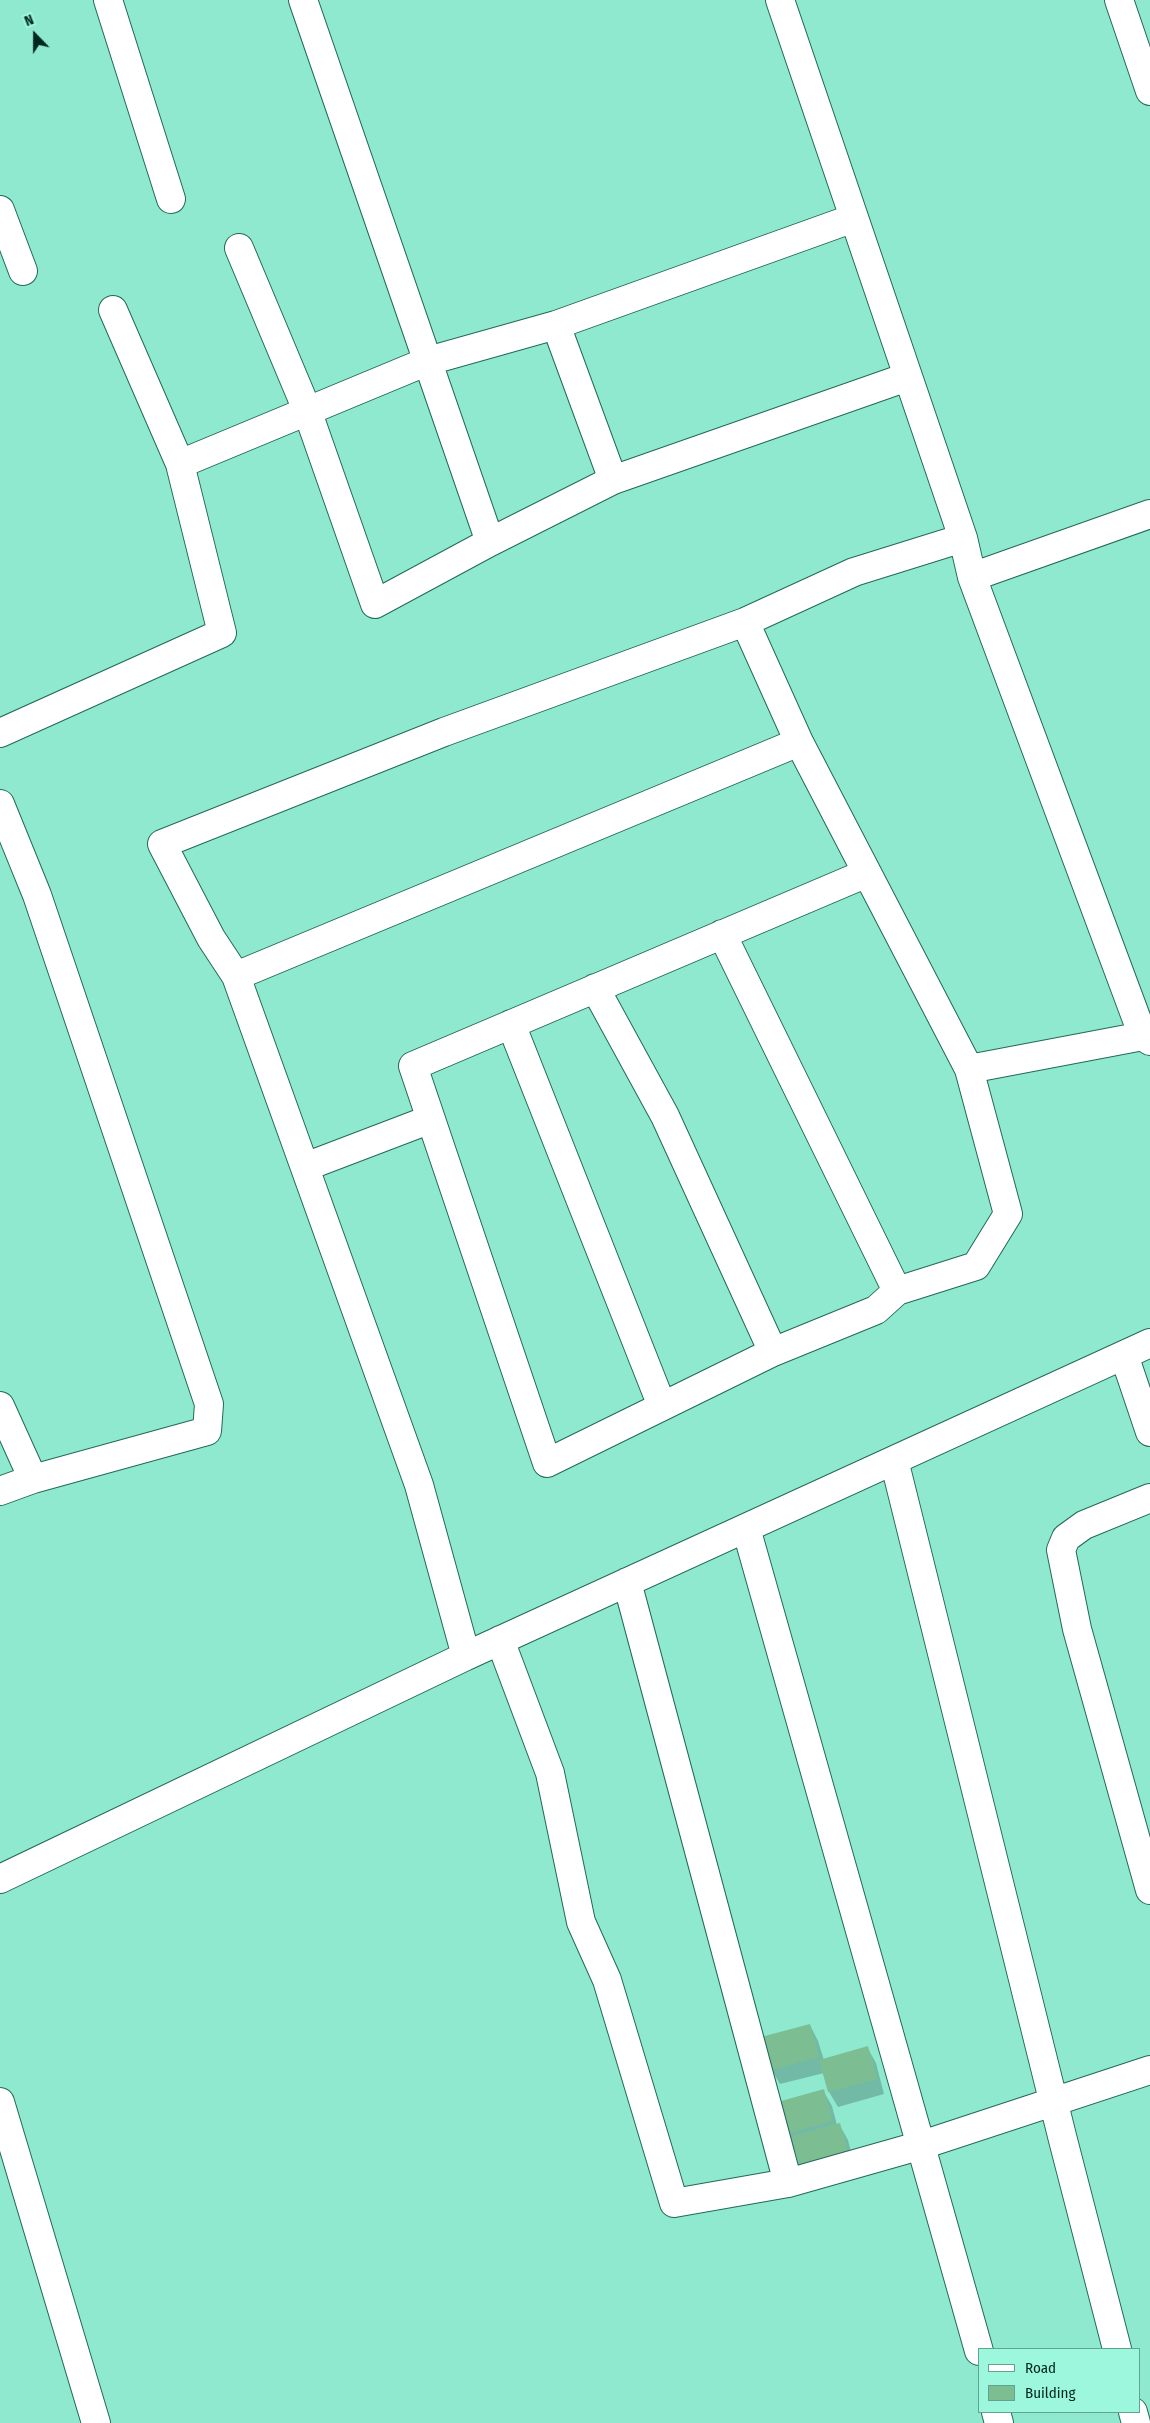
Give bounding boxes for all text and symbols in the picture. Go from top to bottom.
north arrow [10,10,60,60]
text: N [22,11,36,30]
legend [978,2348,1140,2413]
text: Road [1025,2359,1056,2377]
text: Building [1025,2384,1076,2402]

